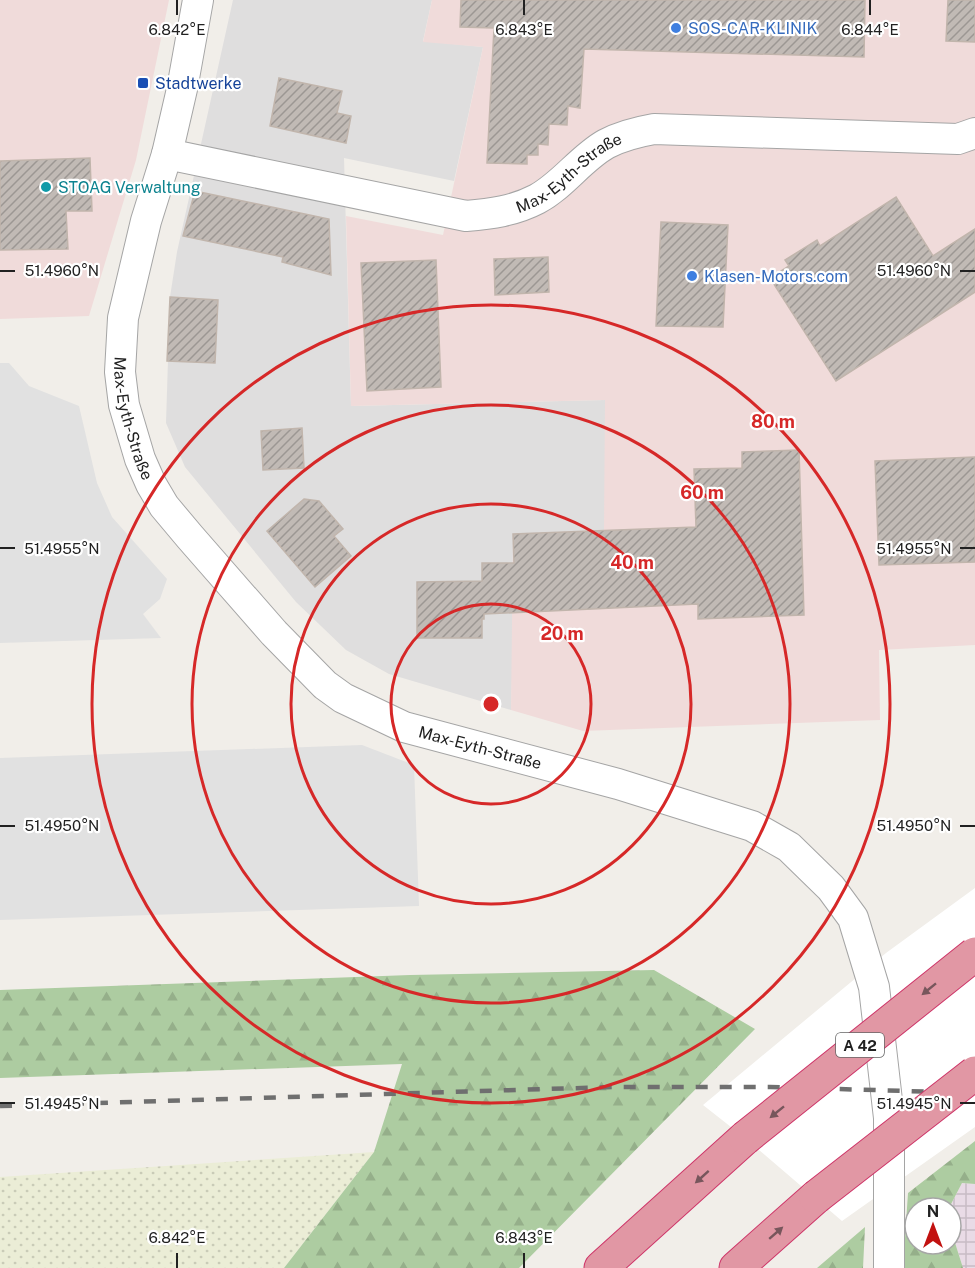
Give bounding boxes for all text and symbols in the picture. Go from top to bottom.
place label: SOS-CAR-KLINIK [688,19,818,38]
text: 6.842°E [148,21,206,38]
text: 6.843°E [495,21,553,38]
marker: SOS-CAR-KLINIK [669,21,683,35]
text: 6.844°E [841,21,899,38]
place label: Stadtwerke [155,74,242,93]
marker: Stadtwerke [136,76,150,90]
street label: Max-Eyth-Straße [513,129,624,217]
place label: STOAG Verwaltung [58,178,201,197]
marker: STOAG Verwaltung [39,180,53,194]
text: 51.4960°N [25,262,99,279]
text: 51.4960°N [877,262,951,279]
place label: Klasen-Motors.com [704,267,848,286]
marker: Klasen-Motors.com [685,269,699,283]
street label: Max-Eyth-Straße [110,356,157,483]
text: 80 m [751,411,795,432]
text: 60 m [680,482,724,503]
text: 51.4955°N [24,540,100,557]
text: 51.4955°N [876,540,952,557]
text: 40 m [610,552,654,573]
text: 20 m [540,623,584,644]
centre of rings [481,694,501,714]
street label: Max-Eyth-Straße [417,722,544,773]
text: 51.4950°N [25,817,99,834]
text: 51.4950°N [877,817,951,834]
one-way arrow [921,983,936,995]
road number: A 42 [836,1033,884,1057]
text: 51.4945°N [25,1095,99,1112]
text: 51.4945°N [877,1095,951,1112]
one-way arrow [769,1105,785,1118]
one-way arrow [694,1170,709,1184]
north arrow [903,1196,963,1256]
text: N [927,1202,939,1221]
one-way arrow [768,1227,783,1240]
text: 6.842°E [148,1229,206,1246]
text: 6.843°E [495,1229,553,1246]

